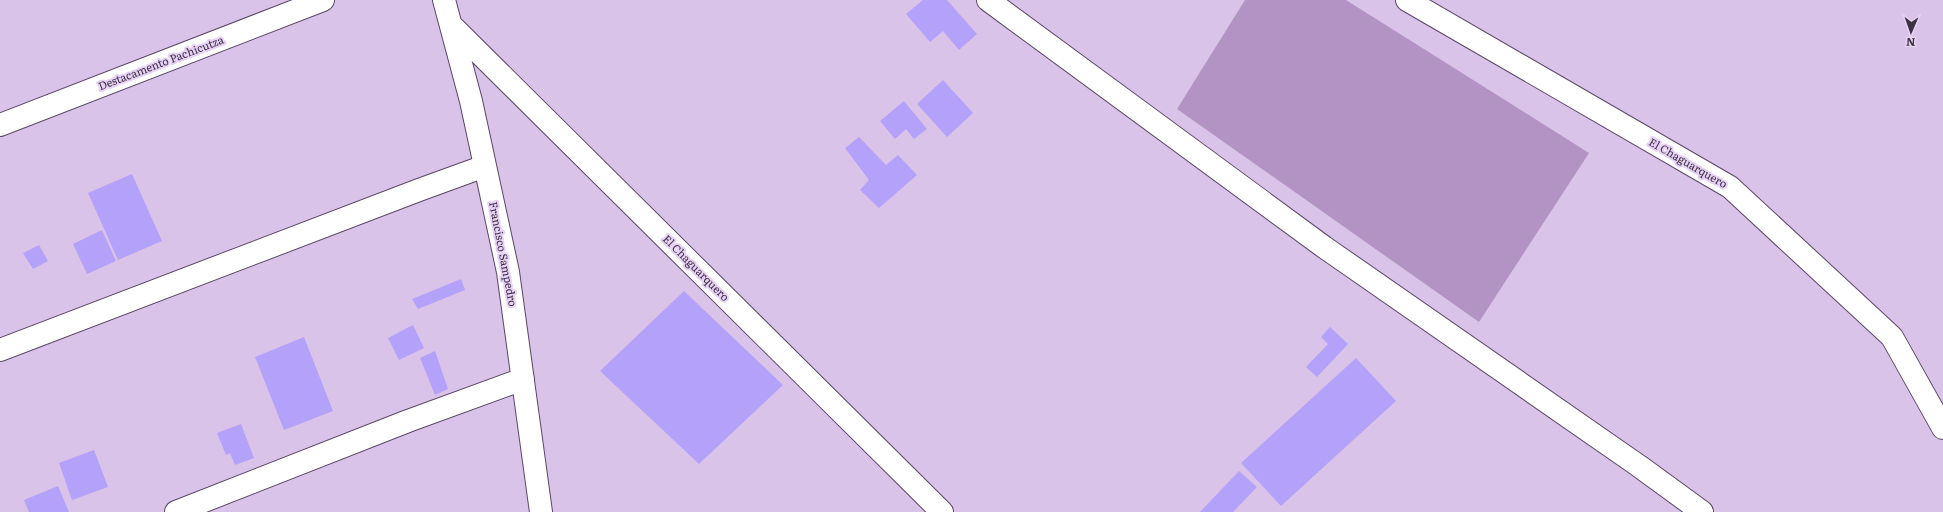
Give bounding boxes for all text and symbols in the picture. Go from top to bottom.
north arrow [1891,12,1931,52]
street label: Destacamento Pachicutza [96,31,226,93]
text: N [1906,35,1916,51]
street label: El Chaguarquero [1646,133,1731,191]
street label: Francisco Sampedro [486,200,522,308]
street label: El Chaguarquero [660,230,734,304]

